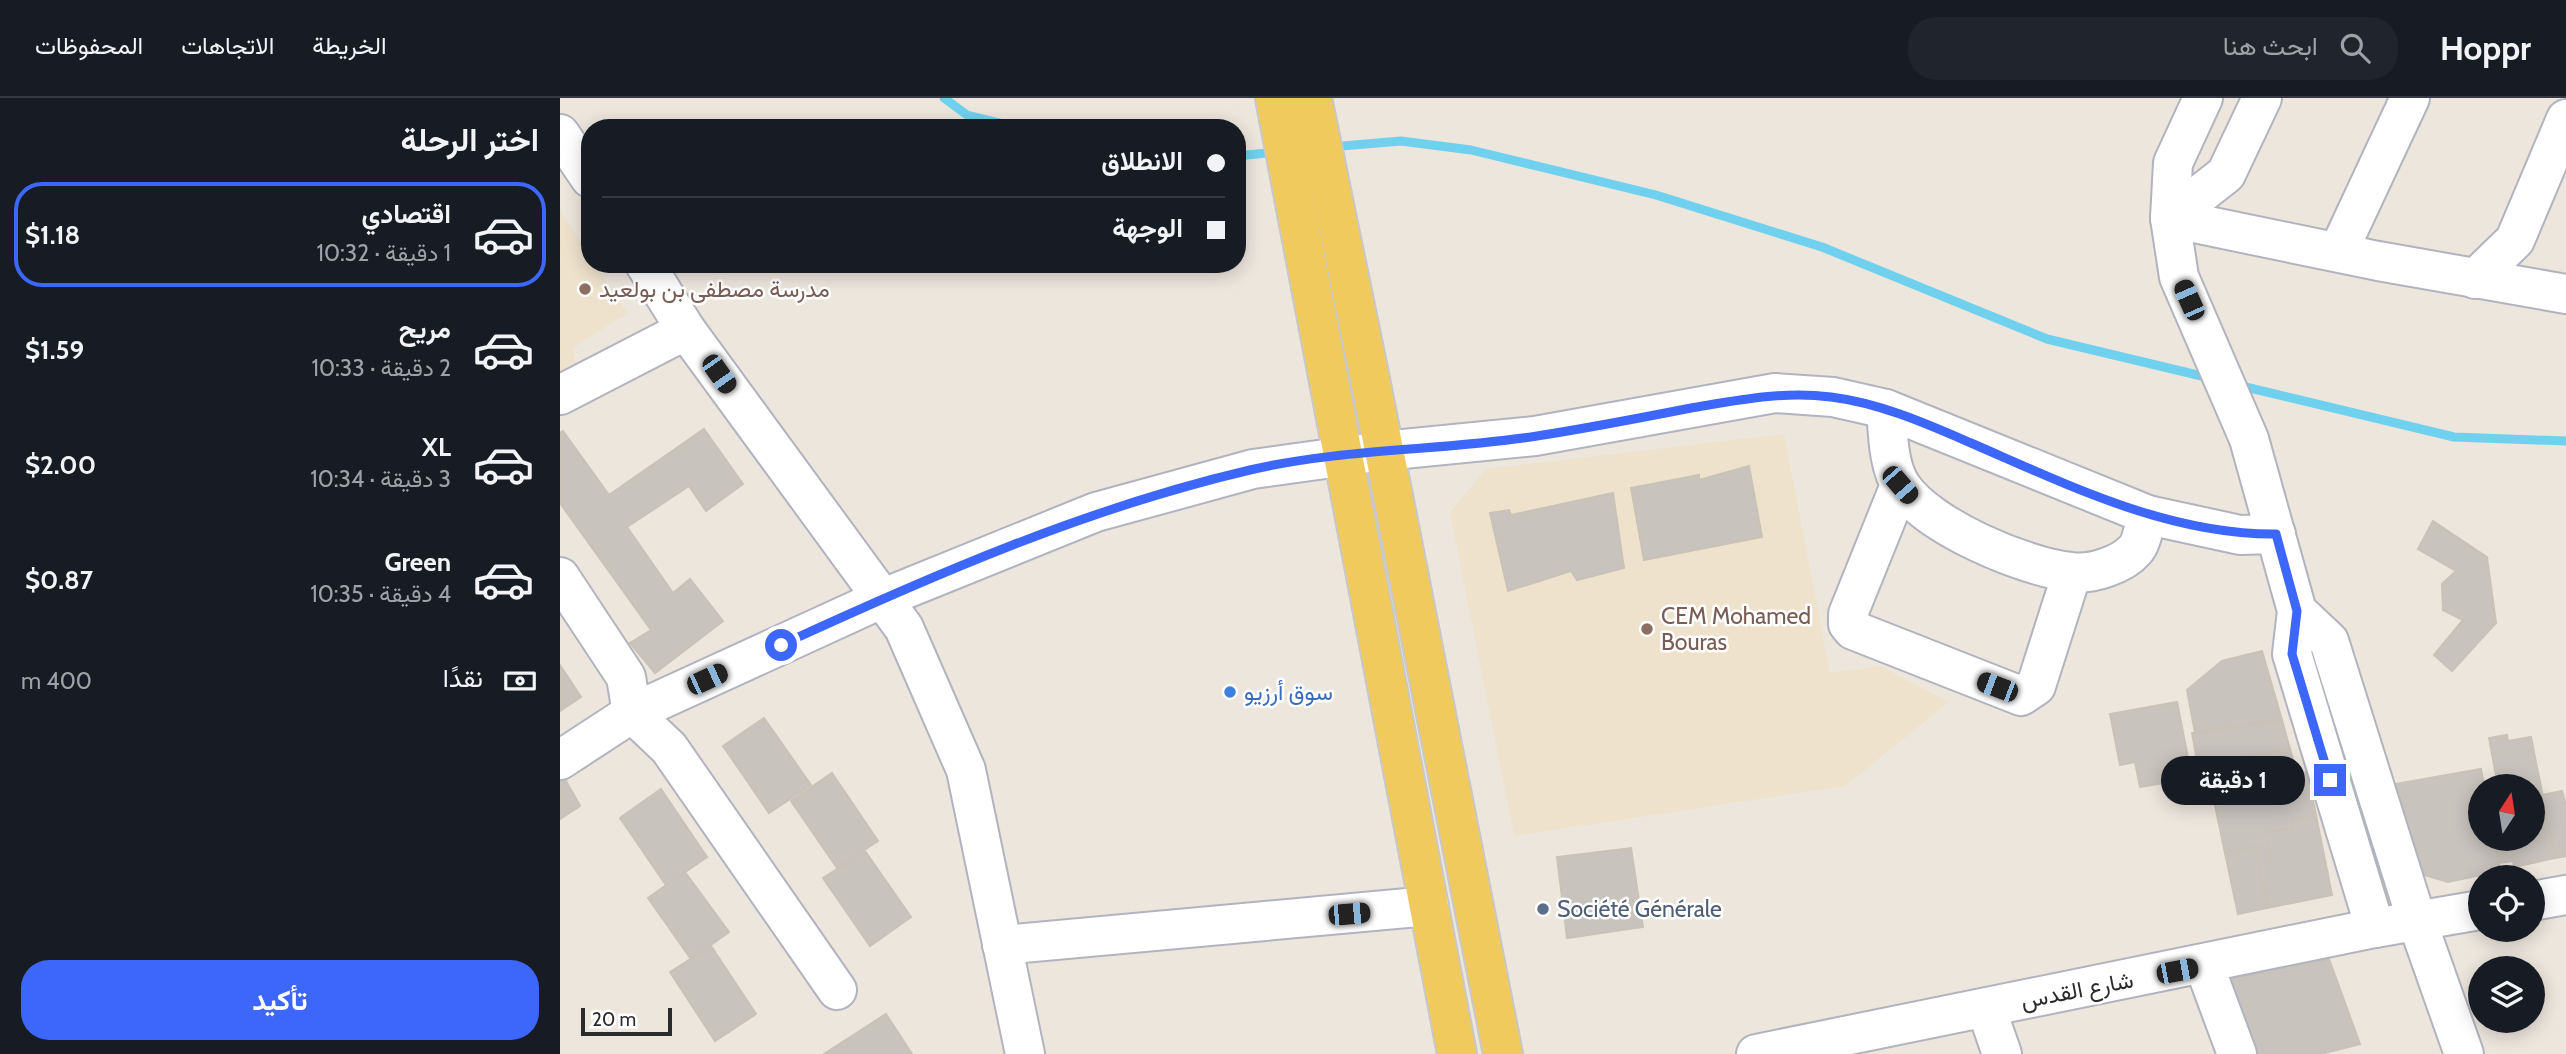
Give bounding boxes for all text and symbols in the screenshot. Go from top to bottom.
search box [1908,17,2398,80]
text: Hoppr [2440,28,2531,68]
icon: search [2336,29,2374,67]
text: ابحث هنا [2223,30,2318,62]
text: المحفوظات [35,31,143,60]
text: الاتجاهات [181,31,274,60]
text: الخريطة [312,31,387,60]
text: اختر الرحلة [401,120,539,159]
text: الانطلاق [1101,145,1183,177]
text: اقتصادي [362,198,451,230]
icon: car [472,203,535,266]
text: الوجهة [1112,212,1183,244]
text: $1.18 [25,219,80,251]
text: 1 دقيقة · 10:32 [316,239,451,267]
place label: مدرسة مصطفى بن بولعيد [599,275,830,304]
car [2171,277,2208,323]
marker: مدرسة مصطفى بن بولعيد [577,281,593,297]
text: مريح [399,313,451,345]
icon: car [472,318,535,381]
text: $1.59 [25,334,84,366]
car [699,351,740,397]
text: 2 دقيقة · 10:33 [311,354,451,382]
text: XL [422,431,451,463]
icon: car [472,433,535,496]
text: $2.00 [25,449,96,481]
car [1879,462,1922,508]
text: 3 دقيقة · 10:34 [310,465,451,493]
text: Green [384,546,451,578]
icon: car [472,548,535,611]
text: $0.87 [25,564,93,596]
text: 4 دقيقة · 10:35 [310,580,451,608]
place label: CEM Mohamed Bouras [1661,602,1811,656]
marker: CEM Mohamed Bouras [1639,621,1655,637]
route start [765,629,797,661]
car [684,661,731,697]
text: نقدًا [443,662,483,694]
icon: cash [501,662,539,700]
text: 400 m [21,667,92,695]
car [1974,670,2021,704]
place label: سوق أرزيو [1244,678,1333,707]
marker: سوق أرزيو [1222,684,1238,700]
callout: 1 دقيقة [2162,756,2306,804]
route end [2314,764,2346,796]
text: 1 دقيقة [2199,766,2267,794]
north arrow [2468,774,2544,850]
map controls [2468,774,2545,1033]
button: locate [2468,865,2545,942]
place label: Société Générale [1557,895,1722,923]
marker: Société Générale [1535,901,1551,917]
car [1328,902,1371,926]
button: layers [2468,956,2545,1033]
car [2155,957,2200,985]
button: تأكيد [21,960,539,1040]
street label: شارع القدس [2018,965,2136,1017]
scale bar [581,1005,672,1037]
text: 20 m [592,1008,636,1031]

